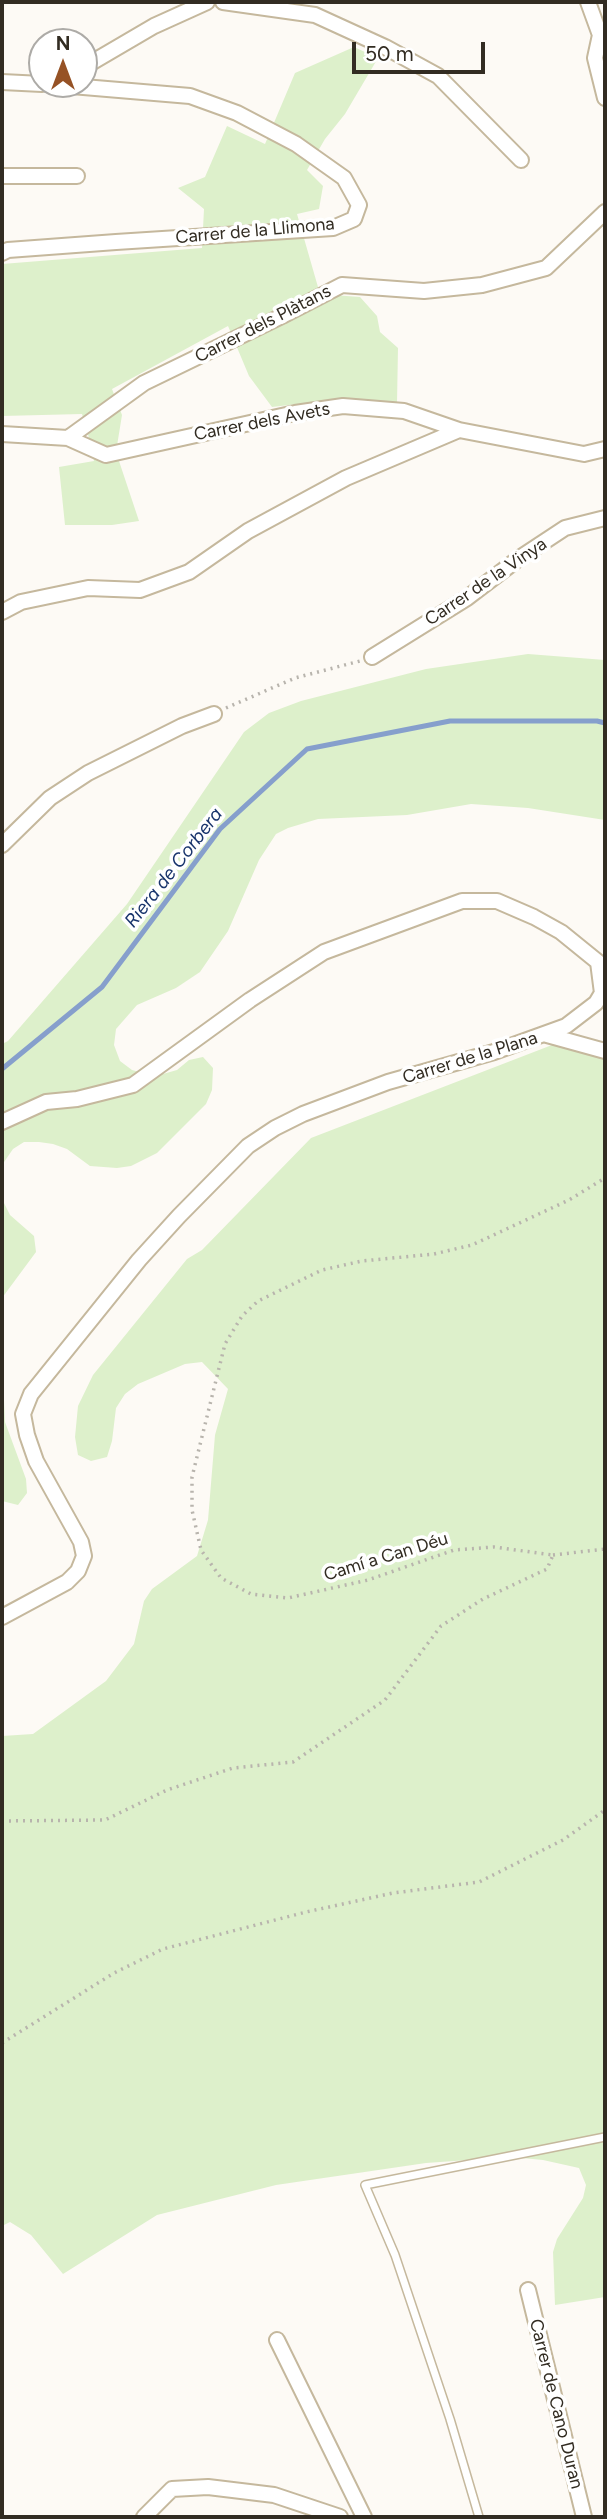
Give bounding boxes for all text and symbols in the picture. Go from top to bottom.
north arrow [28,28,98,98]
scale bar [355,28,488,72]
text: N [56,32,70,55]
text: 50 m [365,41,414,66]
street label: Carrer de la Llimona [175,213,335,249]
street label: Carrer dels Plàtans [191,280,335,368]
street label: Carrer dels Avets [192,398,332,446]
street label: Carrer de la Vinya [421,533,551,631]
water label: Riera de Corbera [120,804,228,932]
street label: Carrer de la Plana [400,1027,540,1089]
street label: Camí a Can Déu [321,1528,451,1586]
street label: Carrer de Cano Duran [524,2317,588,2491]

